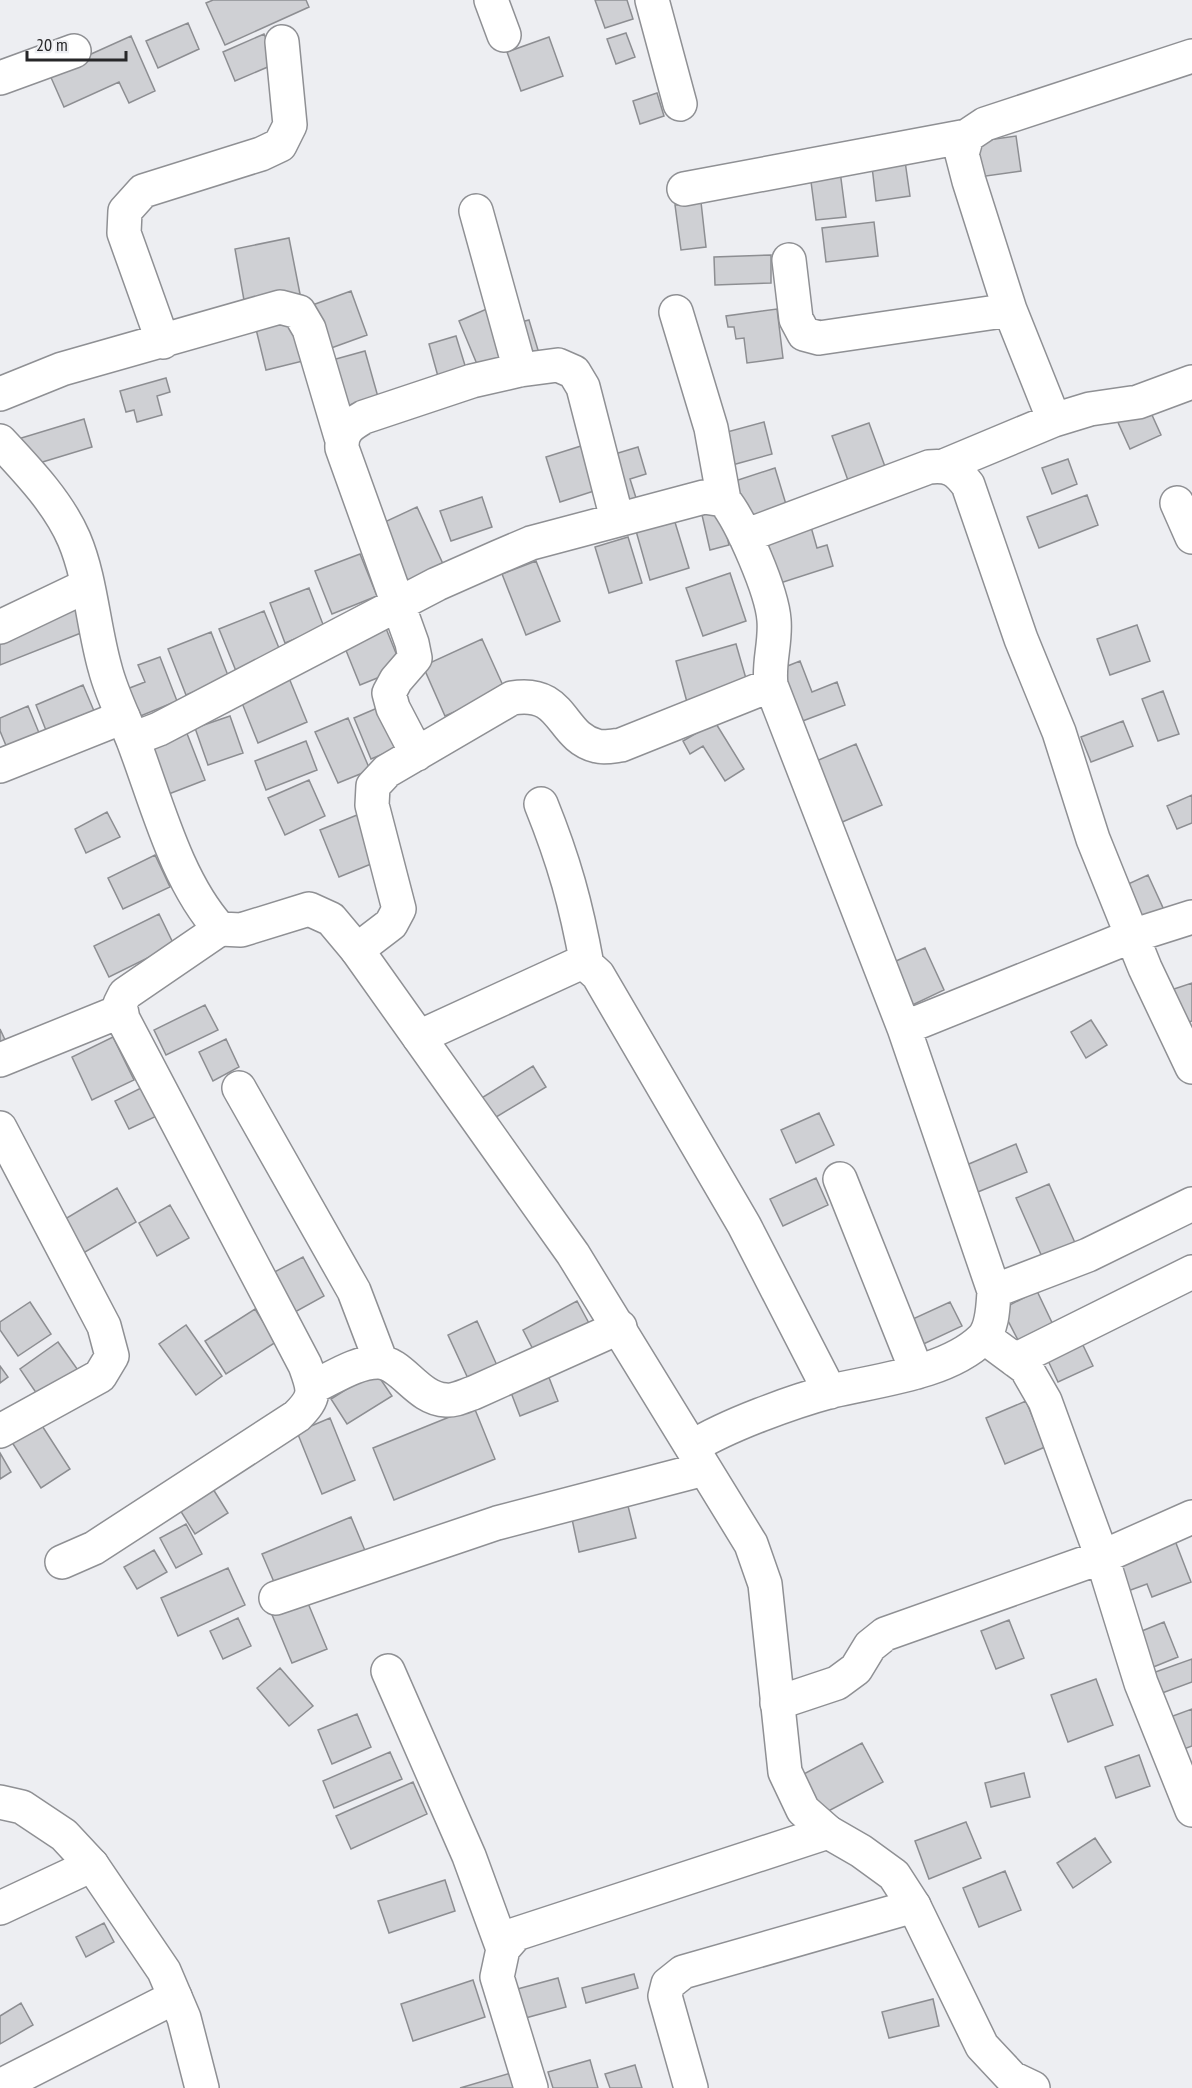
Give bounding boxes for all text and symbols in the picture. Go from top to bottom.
scale bar [27,24,126,62]
text: 20 m [36,33,68,56]

